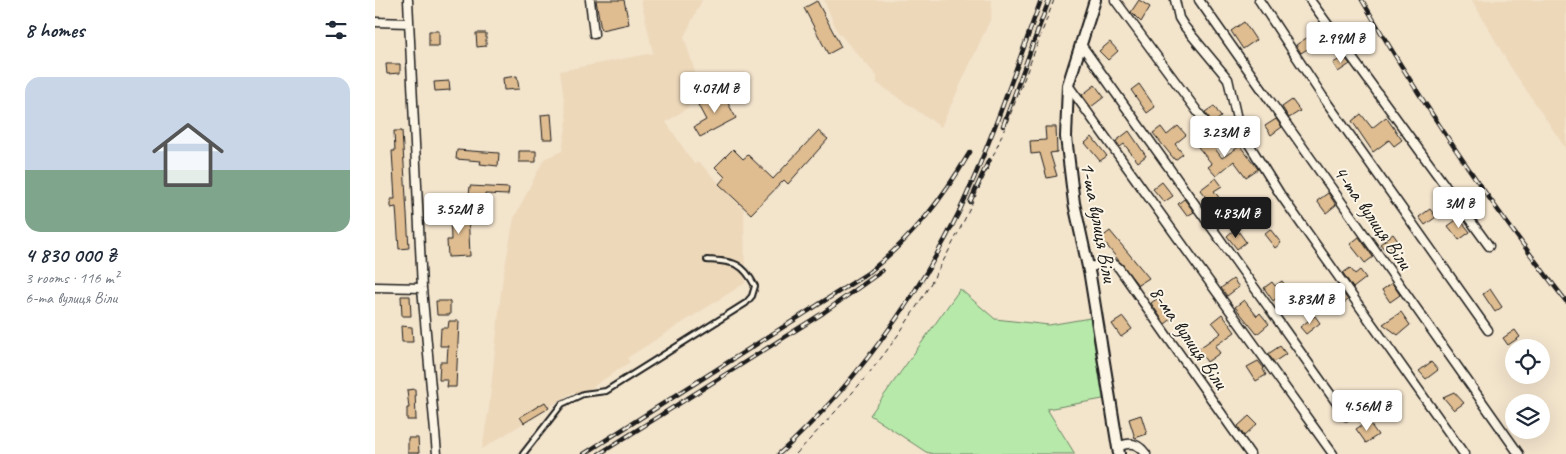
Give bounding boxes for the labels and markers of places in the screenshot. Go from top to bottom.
pin: 2.99M ₴ [1295,22,1387,64]
pin: 4.07M ₴ [669,72,761,114]
pin: 3.23M ₴ [1179,116,1271,158]
pin: 3M ₴ [1429,186,1489,229]
pin: 3.52M ₴ [413,192,505,235]
pin: 4.83M ₴ [1190,196,1282,239]
pin: 3.83M ₴ [1264,282,1356,325]
pin: 4.56M ₴ [1321,390,1413,432]

